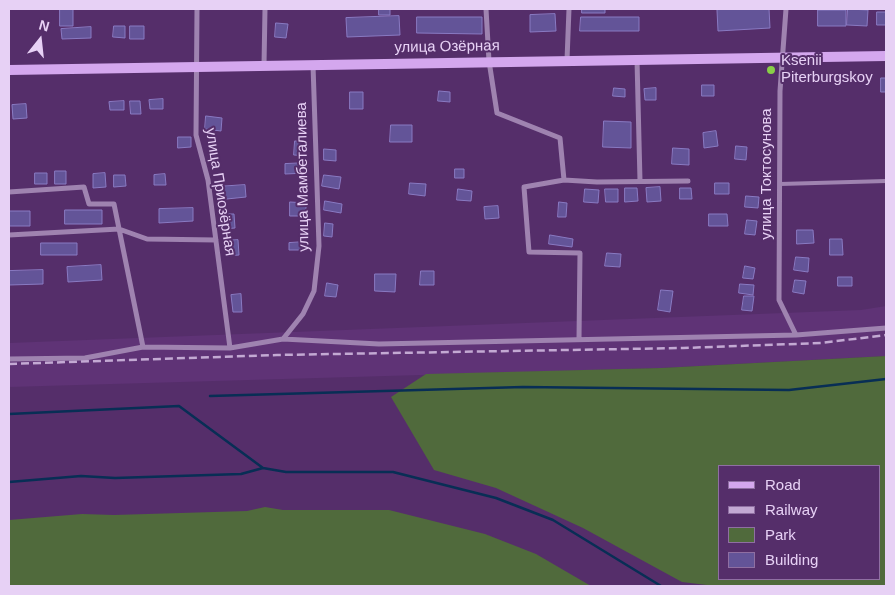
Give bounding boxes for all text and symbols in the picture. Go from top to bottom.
north arrow [15,15,65,65]
text: N [37,16,51,35]
street label: улица Озёрная [394,37,500,57]
place label: Ksenii Piterburgskoy [781,52,873,87]
marker: Ksenii Piterburgskoy [765,64,777,76]
street label: улица Мамбеталиева [293,102,313,252]
street label: улица Токтосунова [758,108,776,240]
street label: улица Приозёрная [201,127,239,257]
legend [718,465,880,580]
text: Road [765,476,801,493]
text: Railway [765,501,818,518]
text: Park [765,526,796,543]
text: Building [765,551,818,568]

